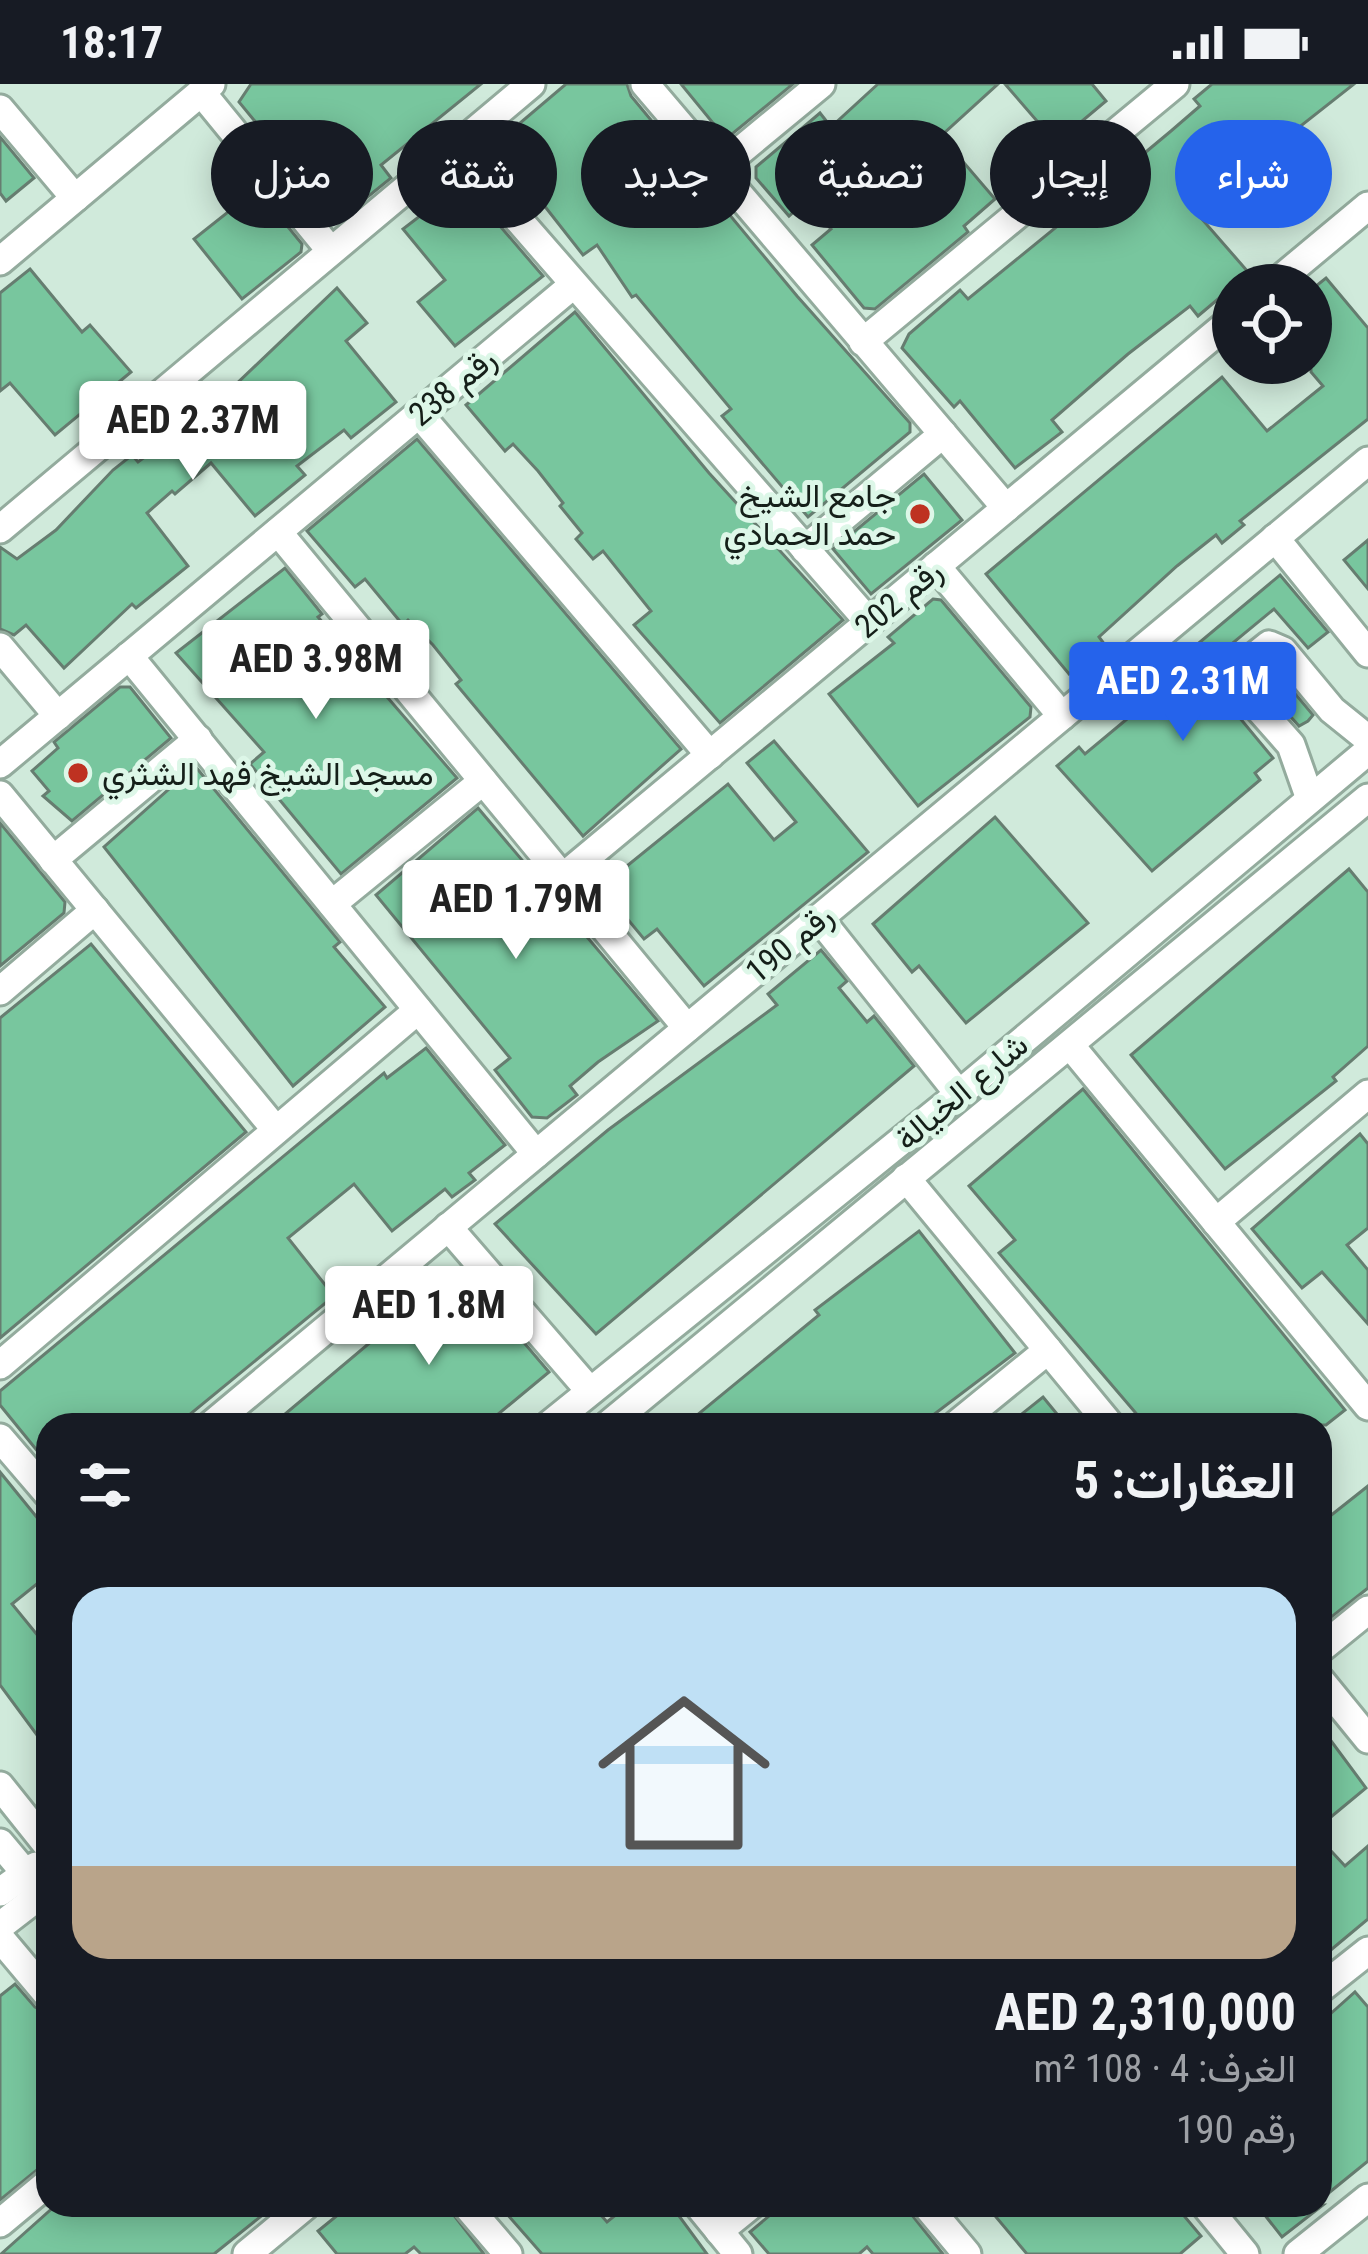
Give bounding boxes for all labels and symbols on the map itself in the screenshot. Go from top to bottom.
street label: رقم 238 [401,339,505,435]
pin: AED 2.37M [56,381,330,483]
place label: جامع الشيخ حمد الحمادي [724,476,896,560]
marker: جامع الشيخ حمد الحمادي [907,501,933,527]
street label: رقم 202 [847,551,951,647]
pin: AED 3.98M [179,620,453,722]
pin: AED 2.31M [1046,642,1320,744]
place label: مسجد الشيخ فهد الشثري [102,754,434,800]
marker: مسجد الشيخ فهد الشثري [65,760,91,786]
pin: AED 1.79M [379,860,653,962]
street label: رقم 190 [738,896,842,992]
street label: شارع الخيالة [887,1025,1037,1160]
pin: AED 1.8M [305,1266,553,1368]

